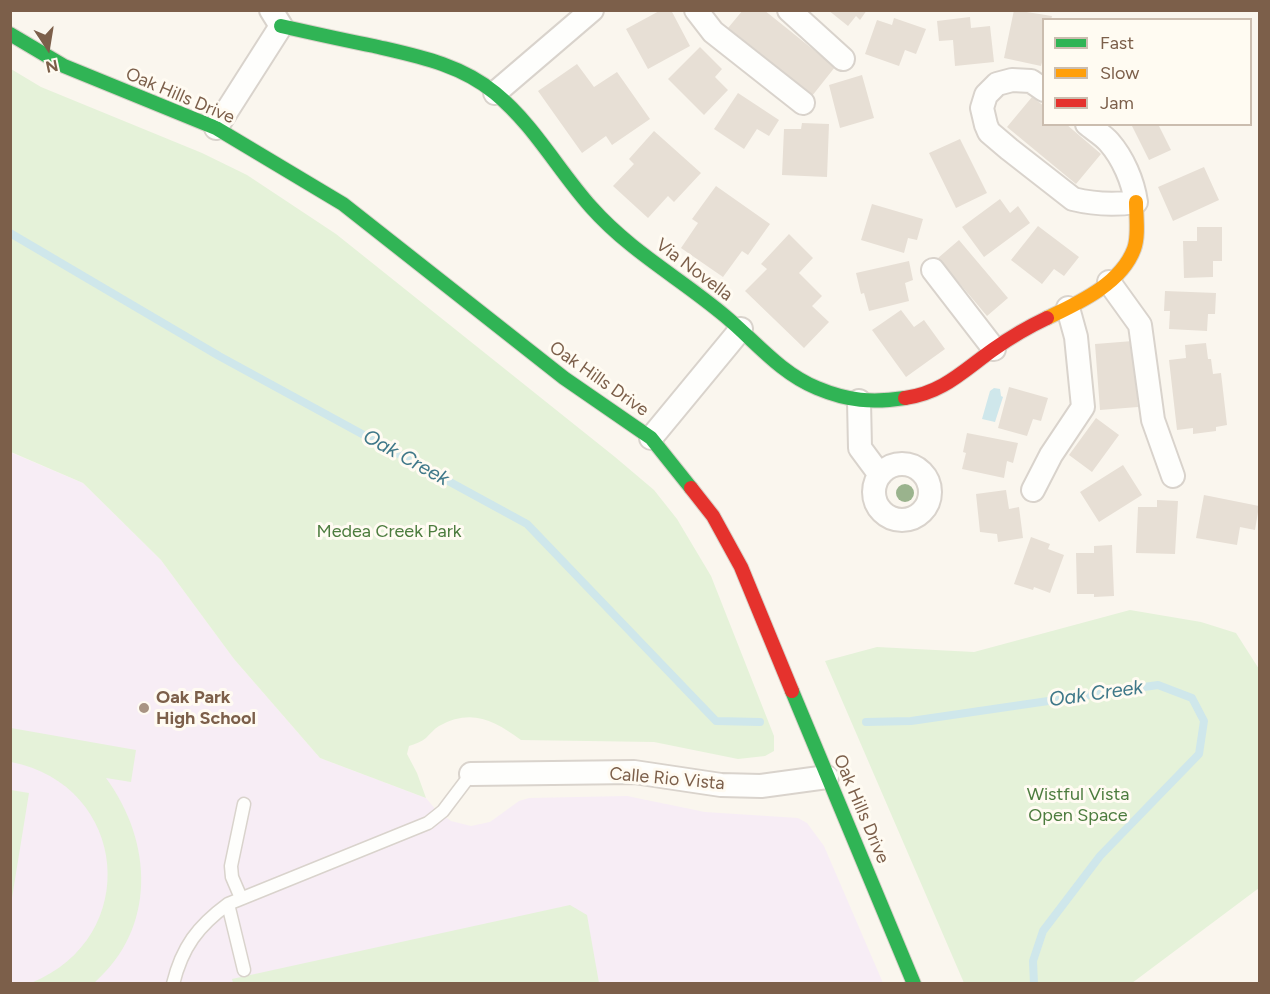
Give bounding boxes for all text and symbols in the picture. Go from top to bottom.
north arrow [18,18,78,78]
legend [1042,18,1252,126]
text: Fast [1100,32,1134,54]
text: N [44,56,60,77]
text: Slow [1100,62,1139,84]
street label: Oak Hills Drive [122,63,238,129]
text: Jam [1100,92,1134,114]
street label: Via Novella [651,234,737,306]
street label: Oak Hills Drive [545,337,653,421]
water label: Oak Creek [359,425,453,491]
park label: Medea Creek Park [316,521,462,543]
water label: Oak Creek [1047,676,1145,712]
place label: Oak Park High School [156,687,256,730]
marker: Oak Park High School [137,701,151,715]
street label: Oak Hills Drive [828,751,894,867]
street label: Calle Rio Vista [608,763,726,795]
park label: Wistful Vista Open Space [1027,784,1129,826]

